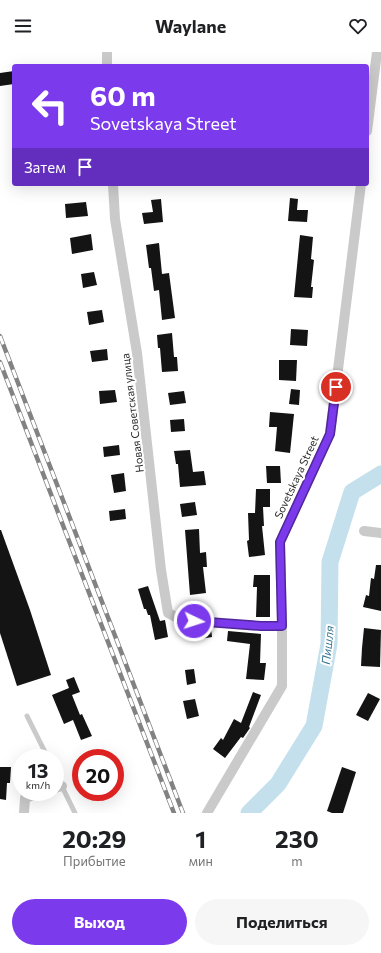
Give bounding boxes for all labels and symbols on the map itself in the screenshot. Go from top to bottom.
street label: Новая Советская улица [118,353,146,473]
pin [319,370,353,404]
street label: Sovetskaya Street [271,433,321,520]
position arrow [173,600,215,642]
water label: Пишля [318,625,336,665]
speed limit sign: 20 [72,749,124,801]

